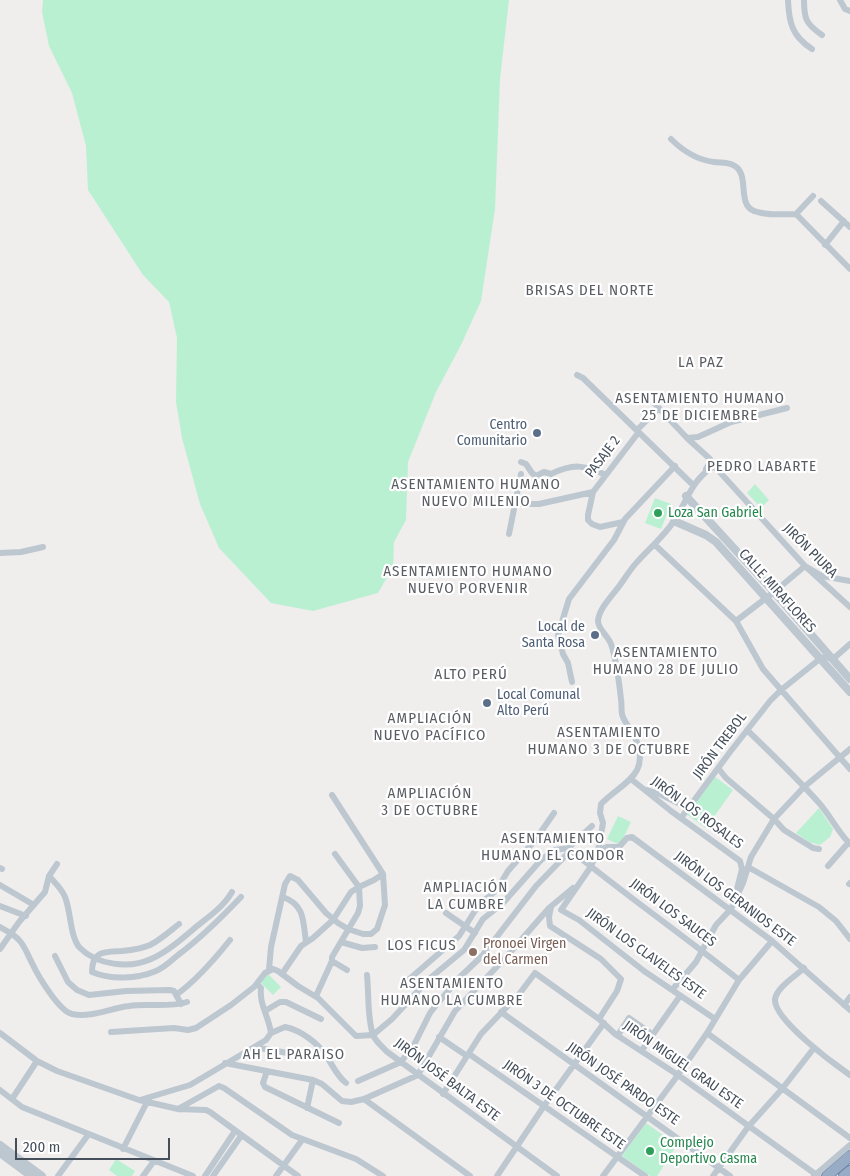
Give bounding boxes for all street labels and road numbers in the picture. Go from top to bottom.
street label: PASAJE 2 [582,433,624,481]
street label: JIRÓN PIURA [779,520,841,582]
street label: CALLE MIRAFLORES [735,546,819,636]
street label: JIRÓN TREBOL [690,709,750,783]
street label: JIRÓN LOS ROSALES [648,773,746,853]
street label: JIRÓN LOS GERANIOS ESTE [671,848,799,950]
street label: JIRÓN LOS SAUCES [627,875,719,951]
street label: JIRÓN LOS CLAVELES ESTE [583,905,709,1003]
street label: JIRÓN MIGUEL GRAU ESTE [620,1017,746,1113]
street label: JIRÓN JOSÉ BALTA ESTE [391,1035,503,1125]
street label: JIRÓN JOSÉ PARDO ESTE [564,1039,682,1129]
street label: JIRÓN 3 DE OCTUBRE ESTE [500,1057,628,1153]

